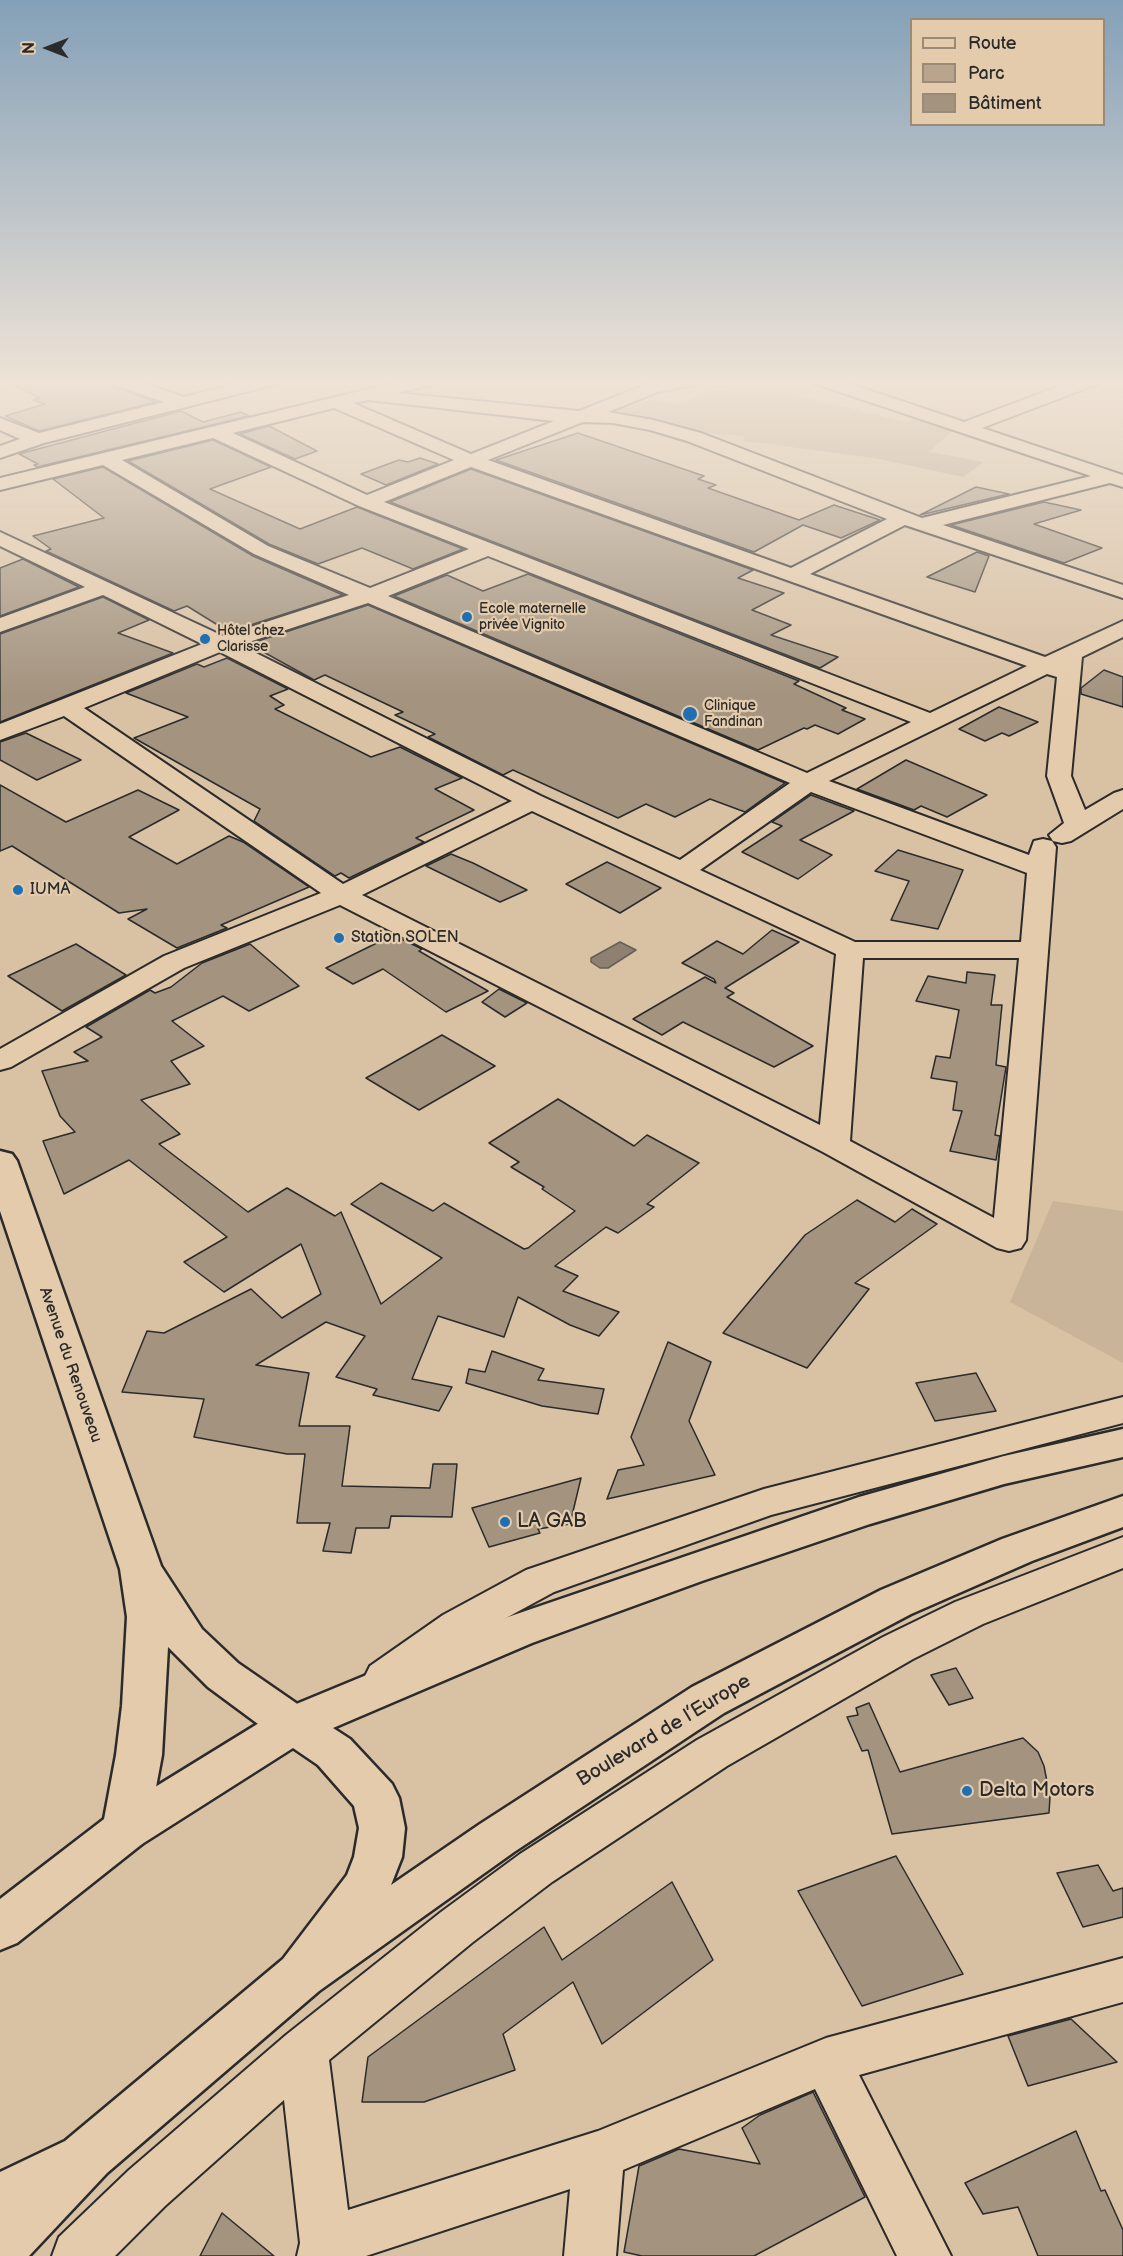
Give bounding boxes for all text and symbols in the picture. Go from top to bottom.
north arrow [18,18,78,78]
legend [910,18,1105,126]
text: Route [968,33,1017,54]
text: N [20,42,39,54]
text: Parc [968,63,1005,84]
text: Bâtiment [968,93,1042,114]
place label: Ecole maternelle privée Vignito [479,601,586,634]
marker: Ecole maternelle privée Vignito [460,610,474,624]
place label: Hôtel chez Clarisse [217,623,284,656]
marker: Hôtel chez Clarisse [198,632,212,646]
place label: Clinique Fandinan [704,698,763,730]
marker: Clinique Fandinan [681,705,699,723]
place label: IUMA [30,880,70,900]
marker: IUMA [11,883,25,897]
place label: Station SOLEN [351,928,459,948]
marker: Station SOLEN [332,931,346,945]
street label: Avenue du Renouveau [34,1285,106,1445]
place label: LA GAB [517,1510,587,1534]
marker: LA GAB [498,1515,512,1529]
street label: Boulevard de l’Europe [573,1670,755,1792]
place label: Delta Motors [979,1779,1094,1803]
marker: Delta Motors [960,1784,974,1798]

